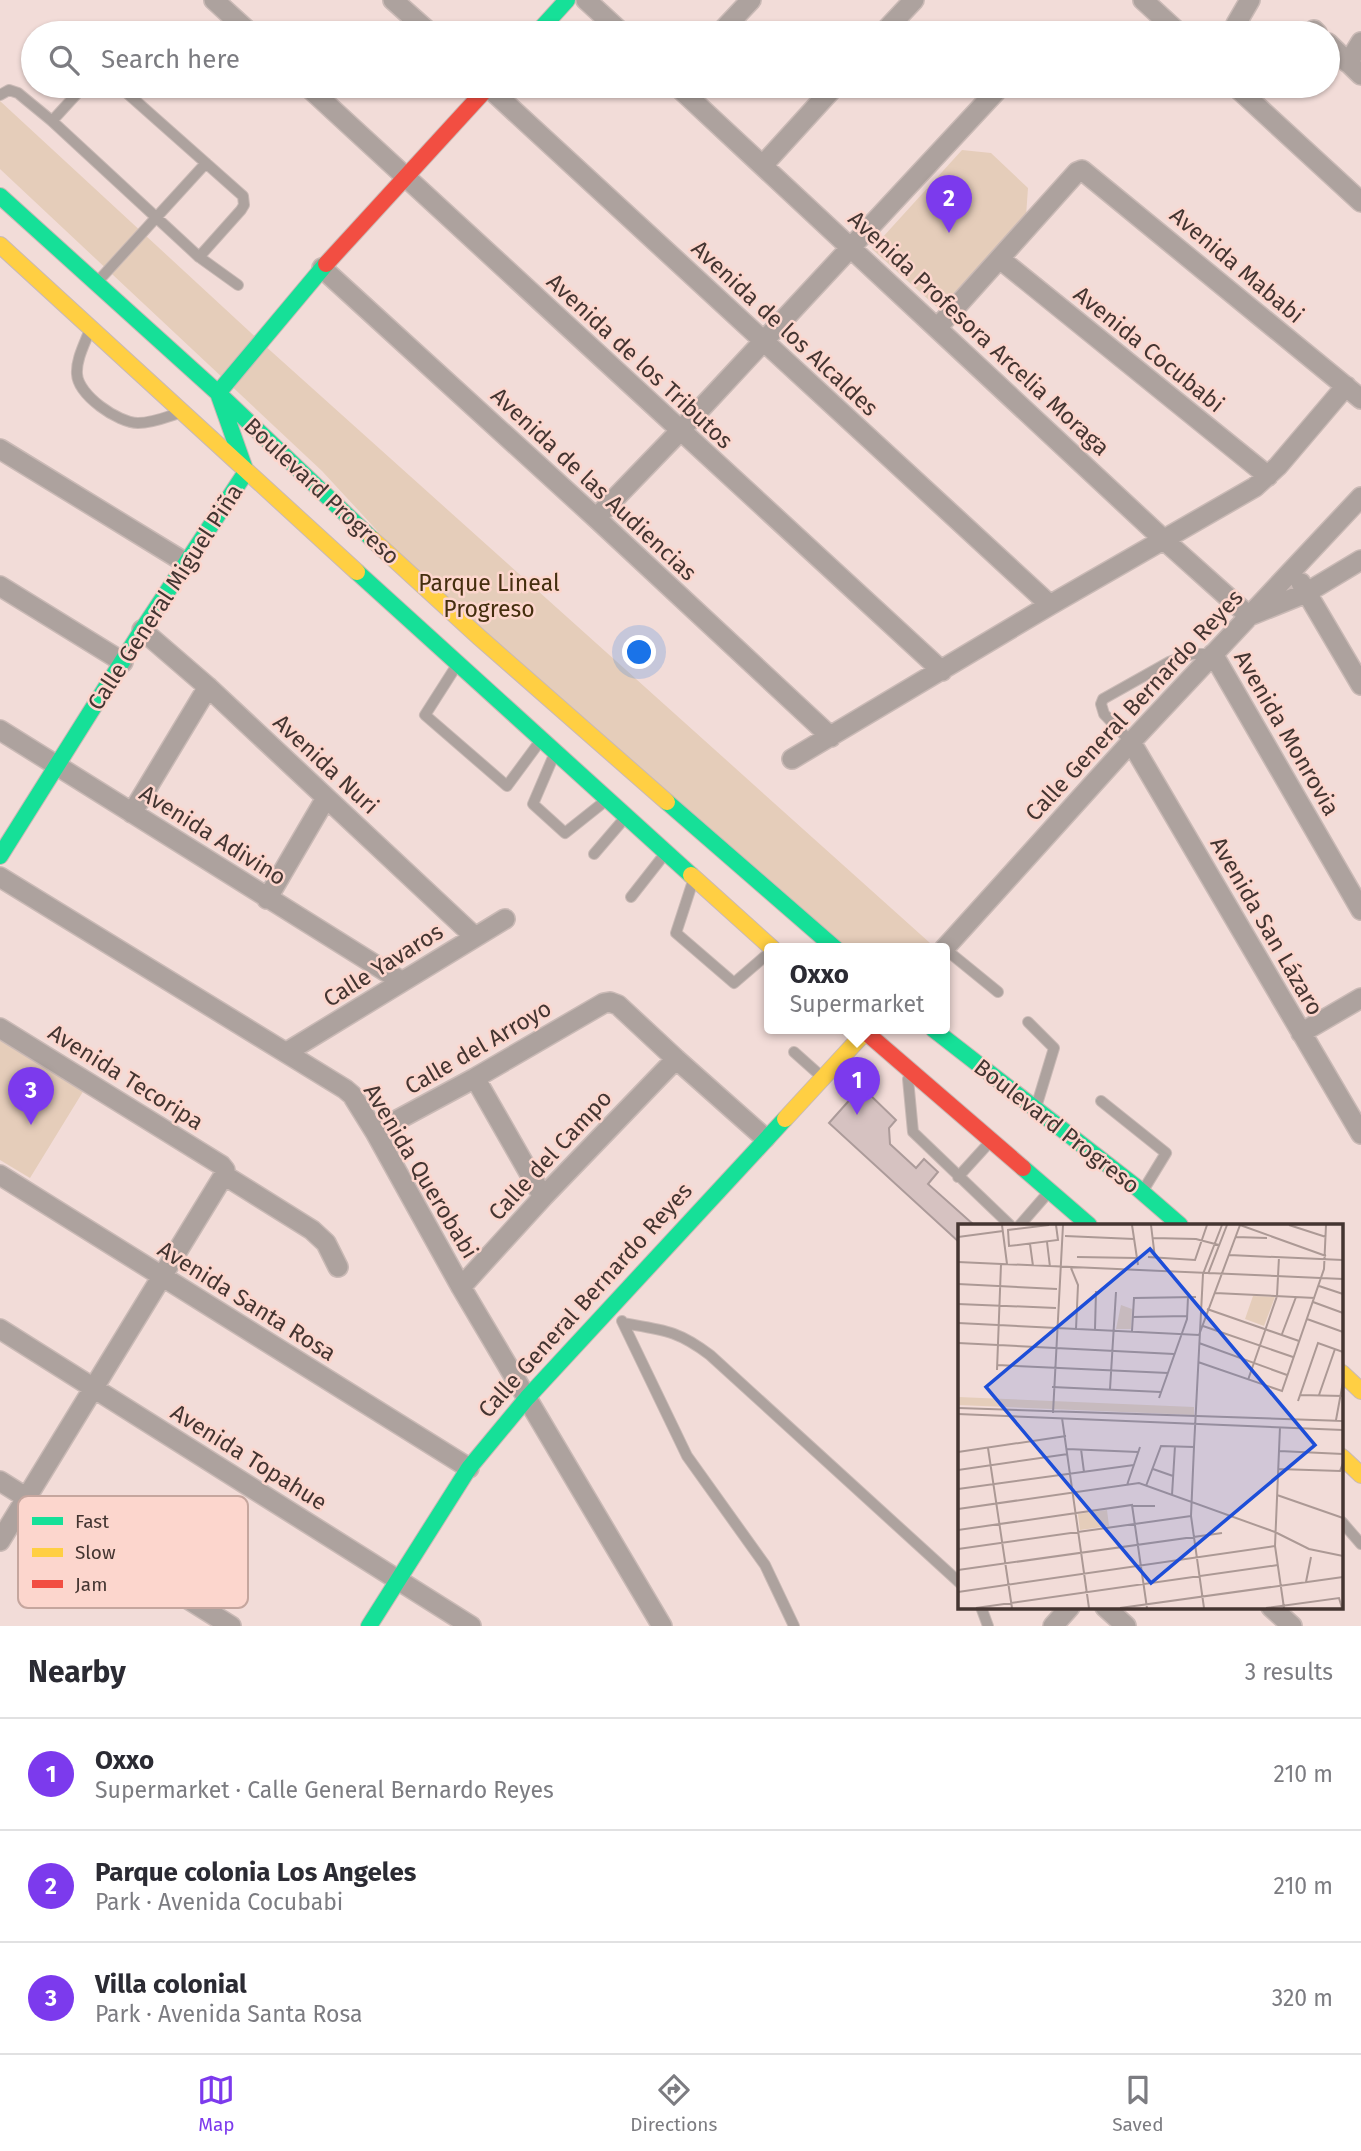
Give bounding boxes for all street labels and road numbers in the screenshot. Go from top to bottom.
street label: Avenida Mababi [1165,201,1309,329]
street label: Avenida Profesora Arcelia Moraga [843,205,1115,461]
street label: Avenida de los Alcaldes [686,234,884,422]
street label: Avenida de los Tributos [541,267,739,455]
street label: Avenida Cocubabi [1068,280,1230,418]
street label: Avenida de las Audiencias [485,381,703,587]
street label: Boulevard Progreso [238,412,406,570]
street label: Calle General Miguel Piña [81,479,249,715]
street label: Calle General Bernardo Reyes [1019,583,1249,827]
street label: Avenida Monrovia [1228,645,1346,821]
street label: Avenida Nuri [268,708,384,820]
street label: Avenida Adivino [135,779,291,891]
street label: Avenida San Lázaro [1205,832,1329,1020]
street label: Calle Yavaros [318,917,448,1013]
street label: Calle del Arroyo [400,994,556,1100]
street label: Avenida Tecoripa [43,1018,209,1136]
street label: Boulevard Progreso [968,1053,1146,1199]
street label: Avenida Querobabi [358,1079,484,1263]
street label: Calle del Campo [482,1084,618,1226]
street label: Calle General Bernardo Reyes [472,1177,698,1423]
street label: Avenida Santa Rosa [153,1235,341,1367]
street label: Avenida Topahue [166,1398,332,1516]

